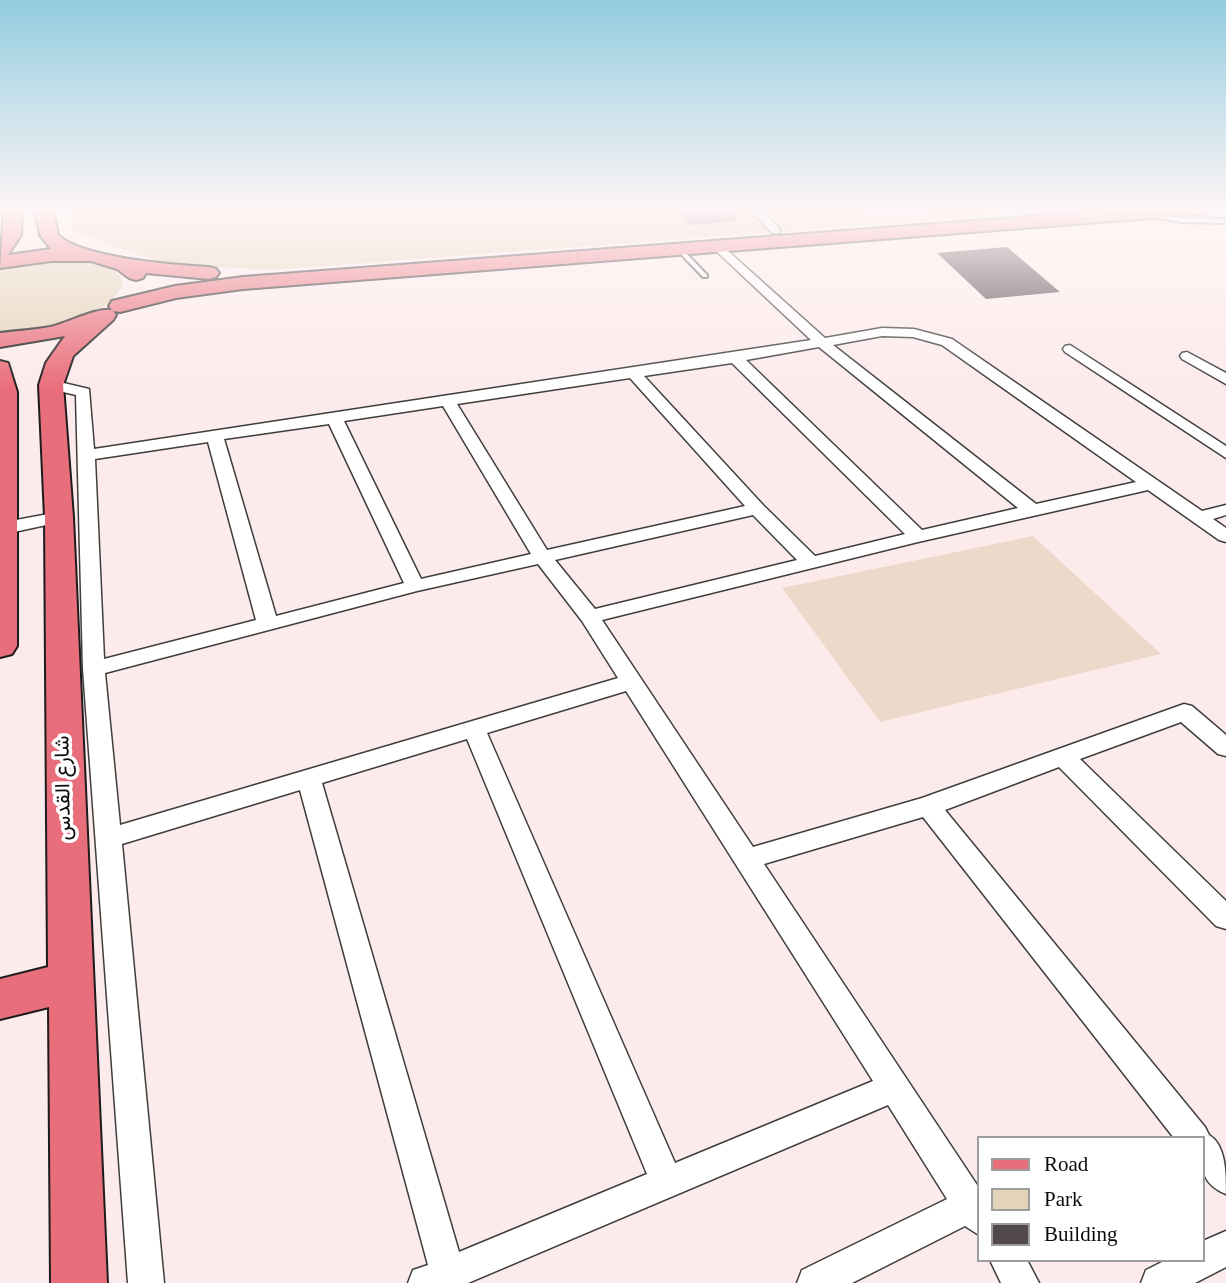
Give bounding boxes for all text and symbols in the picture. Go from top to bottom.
street label: شارع القدس [52,735,80,841]
legend [978,1136,1205,1262]
text: Road [1044,1152,1088,1176]
text: Park [1044,1187,1083,1211]
text: Building [1044,1222,1118,1246]

